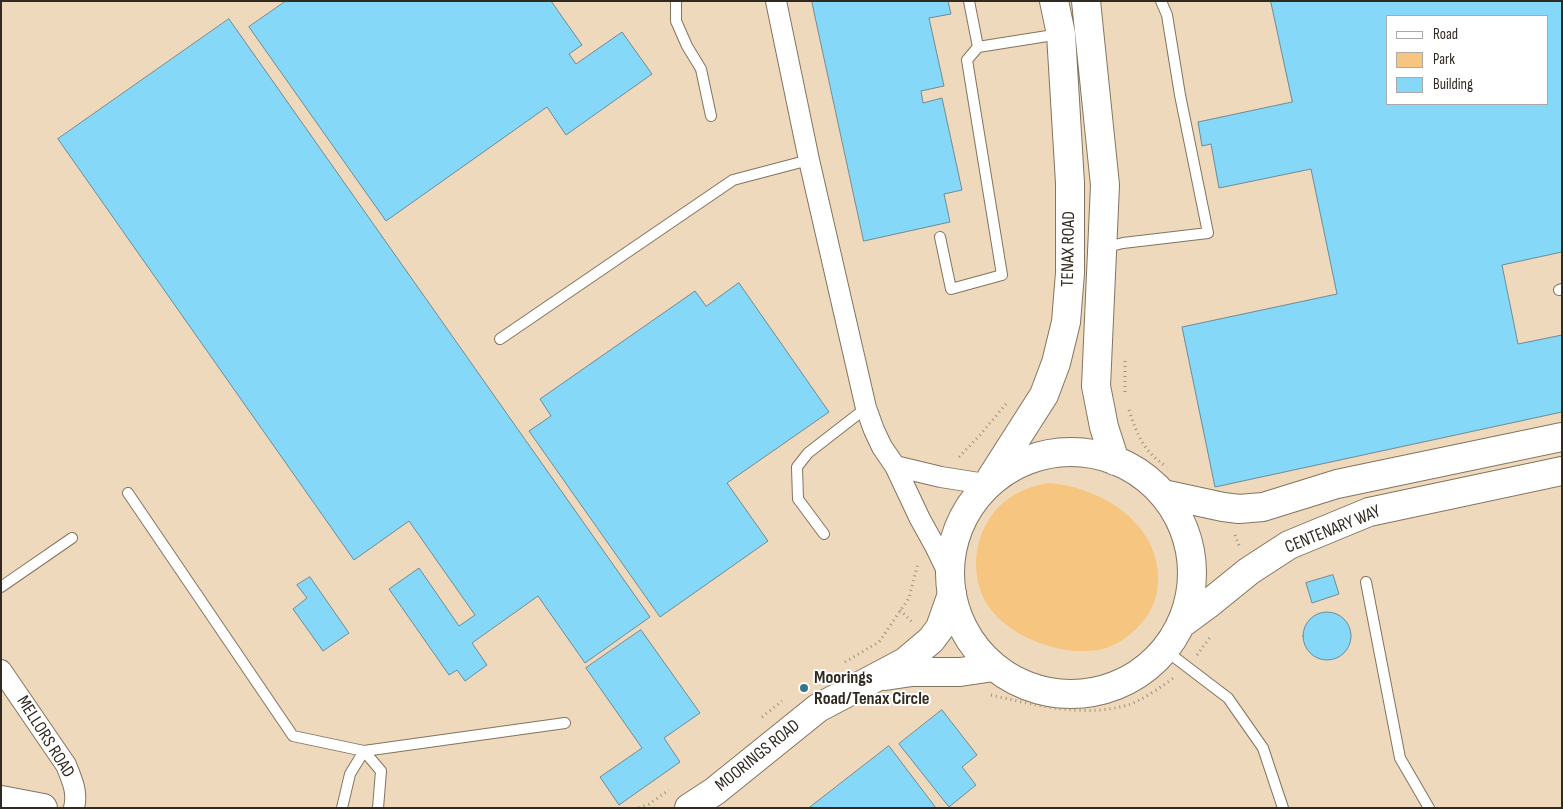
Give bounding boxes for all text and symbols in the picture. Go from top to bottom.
legend [1386,15,1548,105]
text: Road [1433,25,1458,44]
text: Park [1433,50,1455,69]
text: Building [1433,75,1473,94]
street label: TENAX ROAD [1058,211,1080,287]
street label: CENTENARY WAY [1282,501,1384,559]
place label: Moorings Road/Tenax Circle [814,667,929,710]
marker: Moorings Road/Tenax Circle [798,682,810,694]
street label: MELLORS ROAD [11,692,79,782]
street label: MOORINGS ROAD [711,715,805,797]

